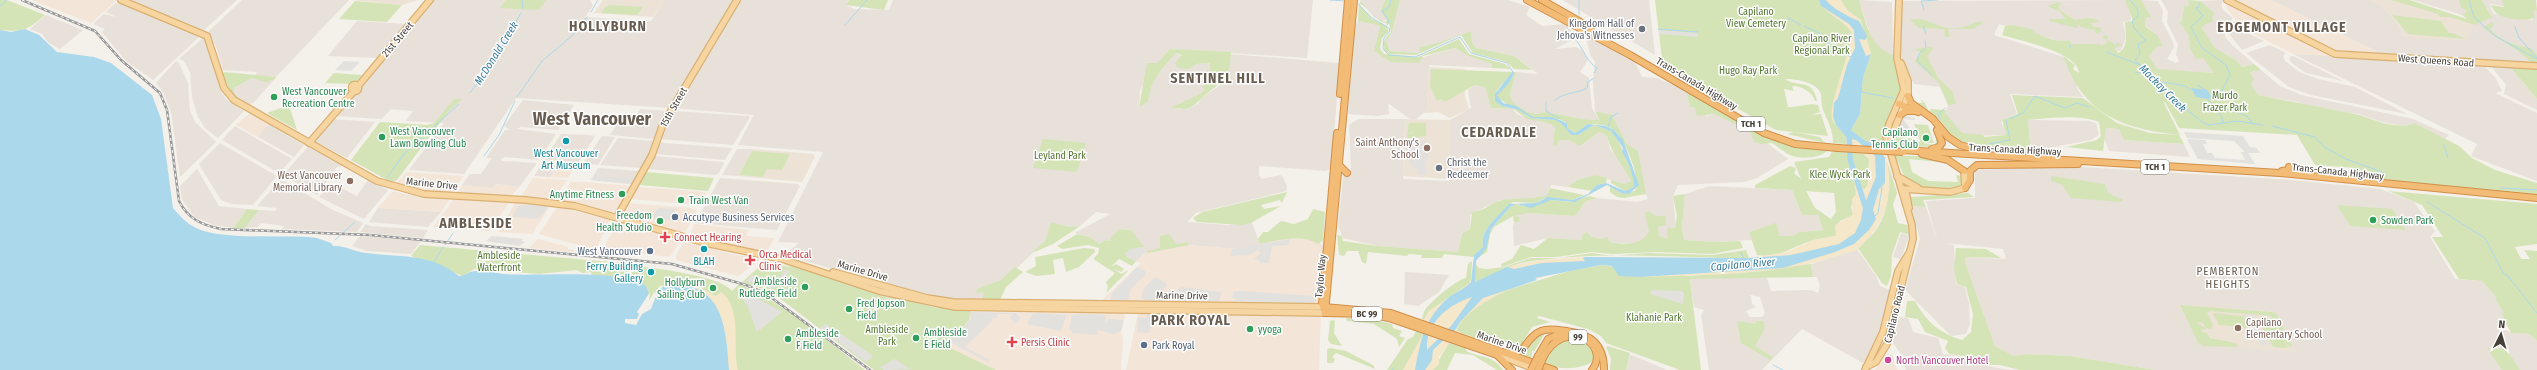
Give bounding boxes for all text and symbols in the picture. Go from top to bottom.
park label: Capilano View Cemetery [1726,6,1786,30]
district label: HOLLYBURN [569,18,647,35]
place label: Kingdom Hall of Jehova's Witnesses [1557,18,1635,42]
street label: 21st Street [379,19,417,60]
water label: McDonald Creek [472,19,521,87]
district label: EDGEMONT VILLAGE [2217,19,2347,36]
marker: Kingdom Hall of Jehova's Witnesses [1637,24,1647,34]
park label: Capilano River Regional Park [1793,33,1852,57]
street label: West Queens Road [2397,52,2474,70]
street label: Trans-Canada Highway [1654,55,1740,113]
water label: Mackay Creek [2136,62,2189,115]
park label: Hugo Ray Park [1719,65,1777,77]
district label: SENTINEL HILL [1170,70,1266,87]
street label: 15th Street [658,85,690,130]
place label: West Vancouver Recreation Centre [282,86,355,110]
park label: Murdo Frazer Park [2203,90,2248,114]
marker: West Vancouver Recreation Centre [269,92,279,102]
district label: West Vancouver [533,108,652,130]
road number: TCH 1 [1737,117,1765,131]
district label: CEDARDALE [1461,124,1537,141]
place label: West Vancouver Lawn Bowling Club [390,126,466,150]
place label: Capilano Tennis Club [1871,127,1918,151]
marker: West Vancouver Lawn Bowling Club [377,132,387,142]
marker: Capilano Tennis Club [1921,133,1931,143]
marker: West Vancouver Art Museum [561,136,571,146]
place label: Saint Anthony's School [1356,137,1419,161]
street label: Trans-Canada Highway [1969,142,2062,158]
marker: Saint Anthony's School [1422,143,1432,153]
place label: West Vancouver Art Museum [534,148,599,172]
park label: Leyland Park [1034,150,1086,162]
place label: Christ the Redeemer [1447,157,1489,181]
road number: TCH 1 [2141,160,2169,174]
street label: Trans-Canada Highway [2291,161,2385,183]
marker: Christ the Redeemer [1434,163,1444,173]
park label: Klee Wyck Park [1809,169,1871,181]
place label: West Vancouver Memorial Library [273,170,343,194]
street label: Marine Drive [406,175,458,193]
marker: West Vancouver Memorial Library [345,176,355,186]
place label: Anytime Fitness [550,189,614,201]
marker: Anytime Fitness [617,189,627,199]
marker: Train West Van [676,195,686,205]
place label: Train West Van [689,195,749,207]
place label: Freedom Health Studio [596,210,652,234]
marker: Accutype Business Services [670,212,680,222]
place label: Accutype Business Services [683,212,794,224]
district label: AMBLESIDE [438,215,513,232]
marker: Sowden Park [2368,215,2378,225]
place label: Sowden Park [2381,215,2434,227]
marker: Freedom Health Studio [655,216,665,226]
marker: Connect Hearing [659,231,671,243]
place label: Connect Hearing [674,232,742,244]
marker: BLAH [699,244,709,254]
place label: West Vancouver [578,246,643,258]
marker: West Vancouver [645,246,655,256]
place label: Orca Medical Clinic [759,249,812,273]
park label: Ambleside Waterfront [477,250,522,274]
street label: Taylor Way [1313,253,1329,298]
marker: Orca Medical Clinic [744,254,756,266]
water label: Capilano River [1710,255,1777,274]
place label: BLAH [693,256,715,268]
street label: Marine Drive [836,258,889,284]
place label: Ferry Building Gallery [587,261,644,285]
district label: PEMBERTON HEIGHTS [2197,265,2259,291]
marker: Ferry Building Gallery [646,267,656,277]
place label: Ambleside Rutledge Field [739,276,797,300]
place label: Hollyburn Sailing Club [657,277,705,301]
marker: Ambleside Rutledge Field [800,282,810,292]
marker: Hollyburn Sailing Club [708,283,718,293]
street label: Capilano Road [1882,284,1908,344]
street label: Marine Drive [1156,290,1208,302]
place label: Fred Jopson Field [857,298,905,322]
marker: Fred Jopson Field [844,304,854,314]
road number: BC 99 [1352,307,1382,321]
district label: PARK ROYAL [1151,312,1231,329]
park label: Klahanie Park [1626,312,1682,324]
north arrow [2481,314,2521,354]
place label: Capilano Elementary School [2246,317,2322,341]
text: N [2498,318,2506,331]
marker: Capilano Elementary School [2233,323,2243,333]
park label: Ambleside Park [866,324,909,348]
marker: yyoga [1245,324,1255,334]
place label: yyoga [1258,324,1282,336]
place label: Ambleside E Field [924,327,967,351]
place label: Ambleside F Field [796,328,839,352]
street label: Marine Drive [1475,329,1528,357]
road number: 99 [1569,330,1587,344]
marker: Ambleside E Field [911,333,921,343]
marker: Ambleside F Field [783,334,793,344]
marker: Persis Clinic [1006,336,1018,348]
place label: Persis Clinic [1021,337,1071,349]
marker: Park Royal [1139,340,1149,350]
place label: Park Royal [1152,340,1195,352]
marker: North Vancouver Hotel [1883,355,1893,365]
place label: North Vancouver Hotel [1896,355,1989,367]

